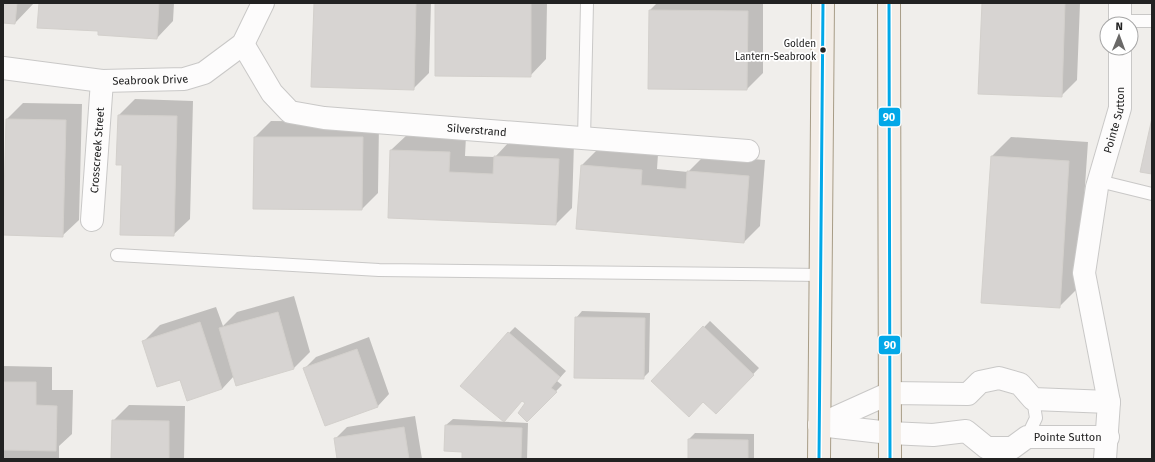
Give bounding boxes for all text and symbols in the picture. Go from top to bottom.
north arrow [1099,16,1139,56]
text: N [1115,20,1123,33]
place label: Golden Lantern-Seabrook [735,38,817,63]
marker: Golden Lantern-Seabrook [818,45,828,55]
street label: Seabrook Drive [112,72,190,87]
street label: Pointe Sutton [1101,87,1127,155]
street label: Crosscreek Street [87,107,107,194]
line badge: 90 [878,107,901,127]
text: 90 [883,111,896,124]
street label: Silverstrand [447,121,507,139]
line badge: 90 [878,335,901,355]
text: 90 [884,339,897,352]
street label: Pointe Sutton [1034,431,1102,444]

